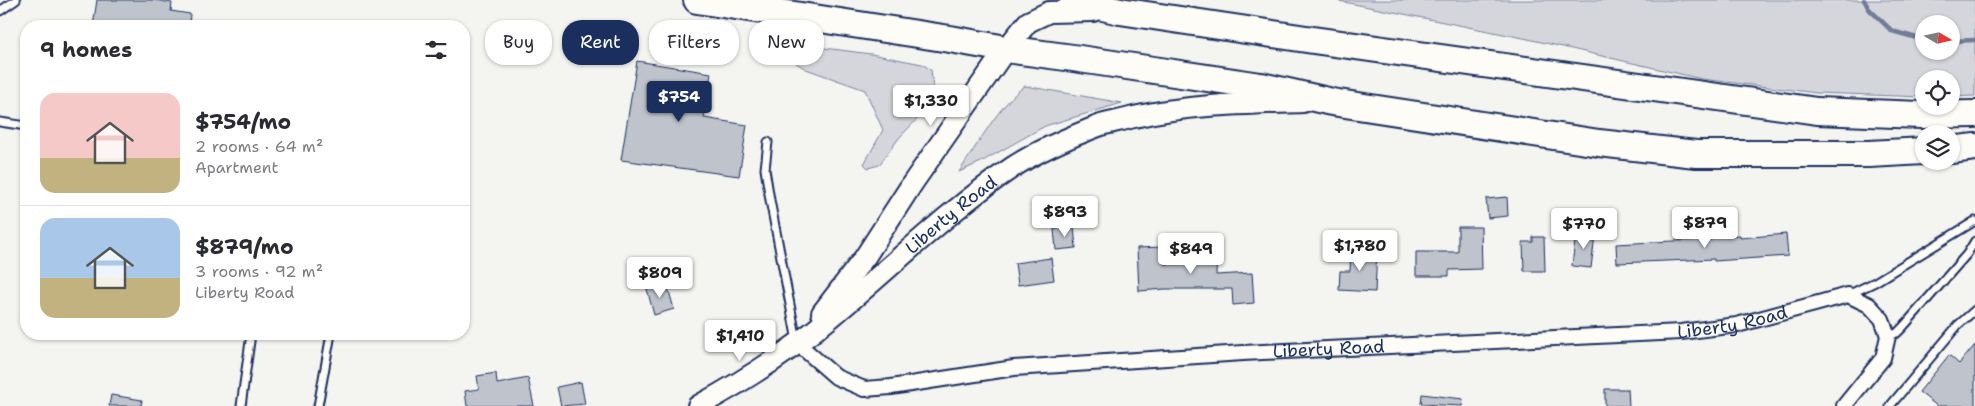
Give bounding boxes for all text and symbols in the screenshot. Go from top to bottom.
north arrow [1915,15,1960,60]
map controls [1915,15,1960,170]
chip: Buy [485,20,552,65]
chip: Rent [562,20,639,65]
chip: Filters [649,20,739,65]
chip: New [749,20,824,65]
text: 9 homes [40,36,132,64]
icon: filters [422,36,450,64]
button: locate [1915,70,1960,115]
pin: $754 [649,80,709,123]
pin: $1,330 [890,84,972,127]
text: $754 [658,86,700,107]
text: $1,330 [904,90,958,111]
text: $754/mo [195,108,291,136]
icon: home [80,113,140,173]
button: layers [1915,125,1960,170]
text: 2 rooms · 64 m² [195,136,323,157]
text: Apartment [195,157,278,178]
street label: Liberty Road [900,170,1002,260]
pin: $893 [1035,196,1095,238]
text: $893 [1043,201,1087,222]
pin: $879 [1675,206,1735,249]
pin: $770 [1554,208,1614,250]
text: $879 [1683,212,1727,233]
text: $770 [1562,213,1606,234]
pin: $1,780 [1319,230,1401,272]
pin: $849 [1161,232,1221,275]
text: $879/mo [195,233,294,261]
text: $1,780 [1333,235,1387,256]
icon: home [80,238,140,298]
text: $849 [1169,238,1213,259]
pin: $809 [630,256,690,299]
text: 3 rooms · 92 m² [195,261,323,282]
text: $809 [638,262,682,283]
text: Liberty Road [195,282,294,303]
street label: Liberty Road [1676,300,1790,344]
pin: $1,410 [699,320,781,362]
text: $1,410 [716,325,764,346]
street label: Liberty Road [1272,334,1385,364]

